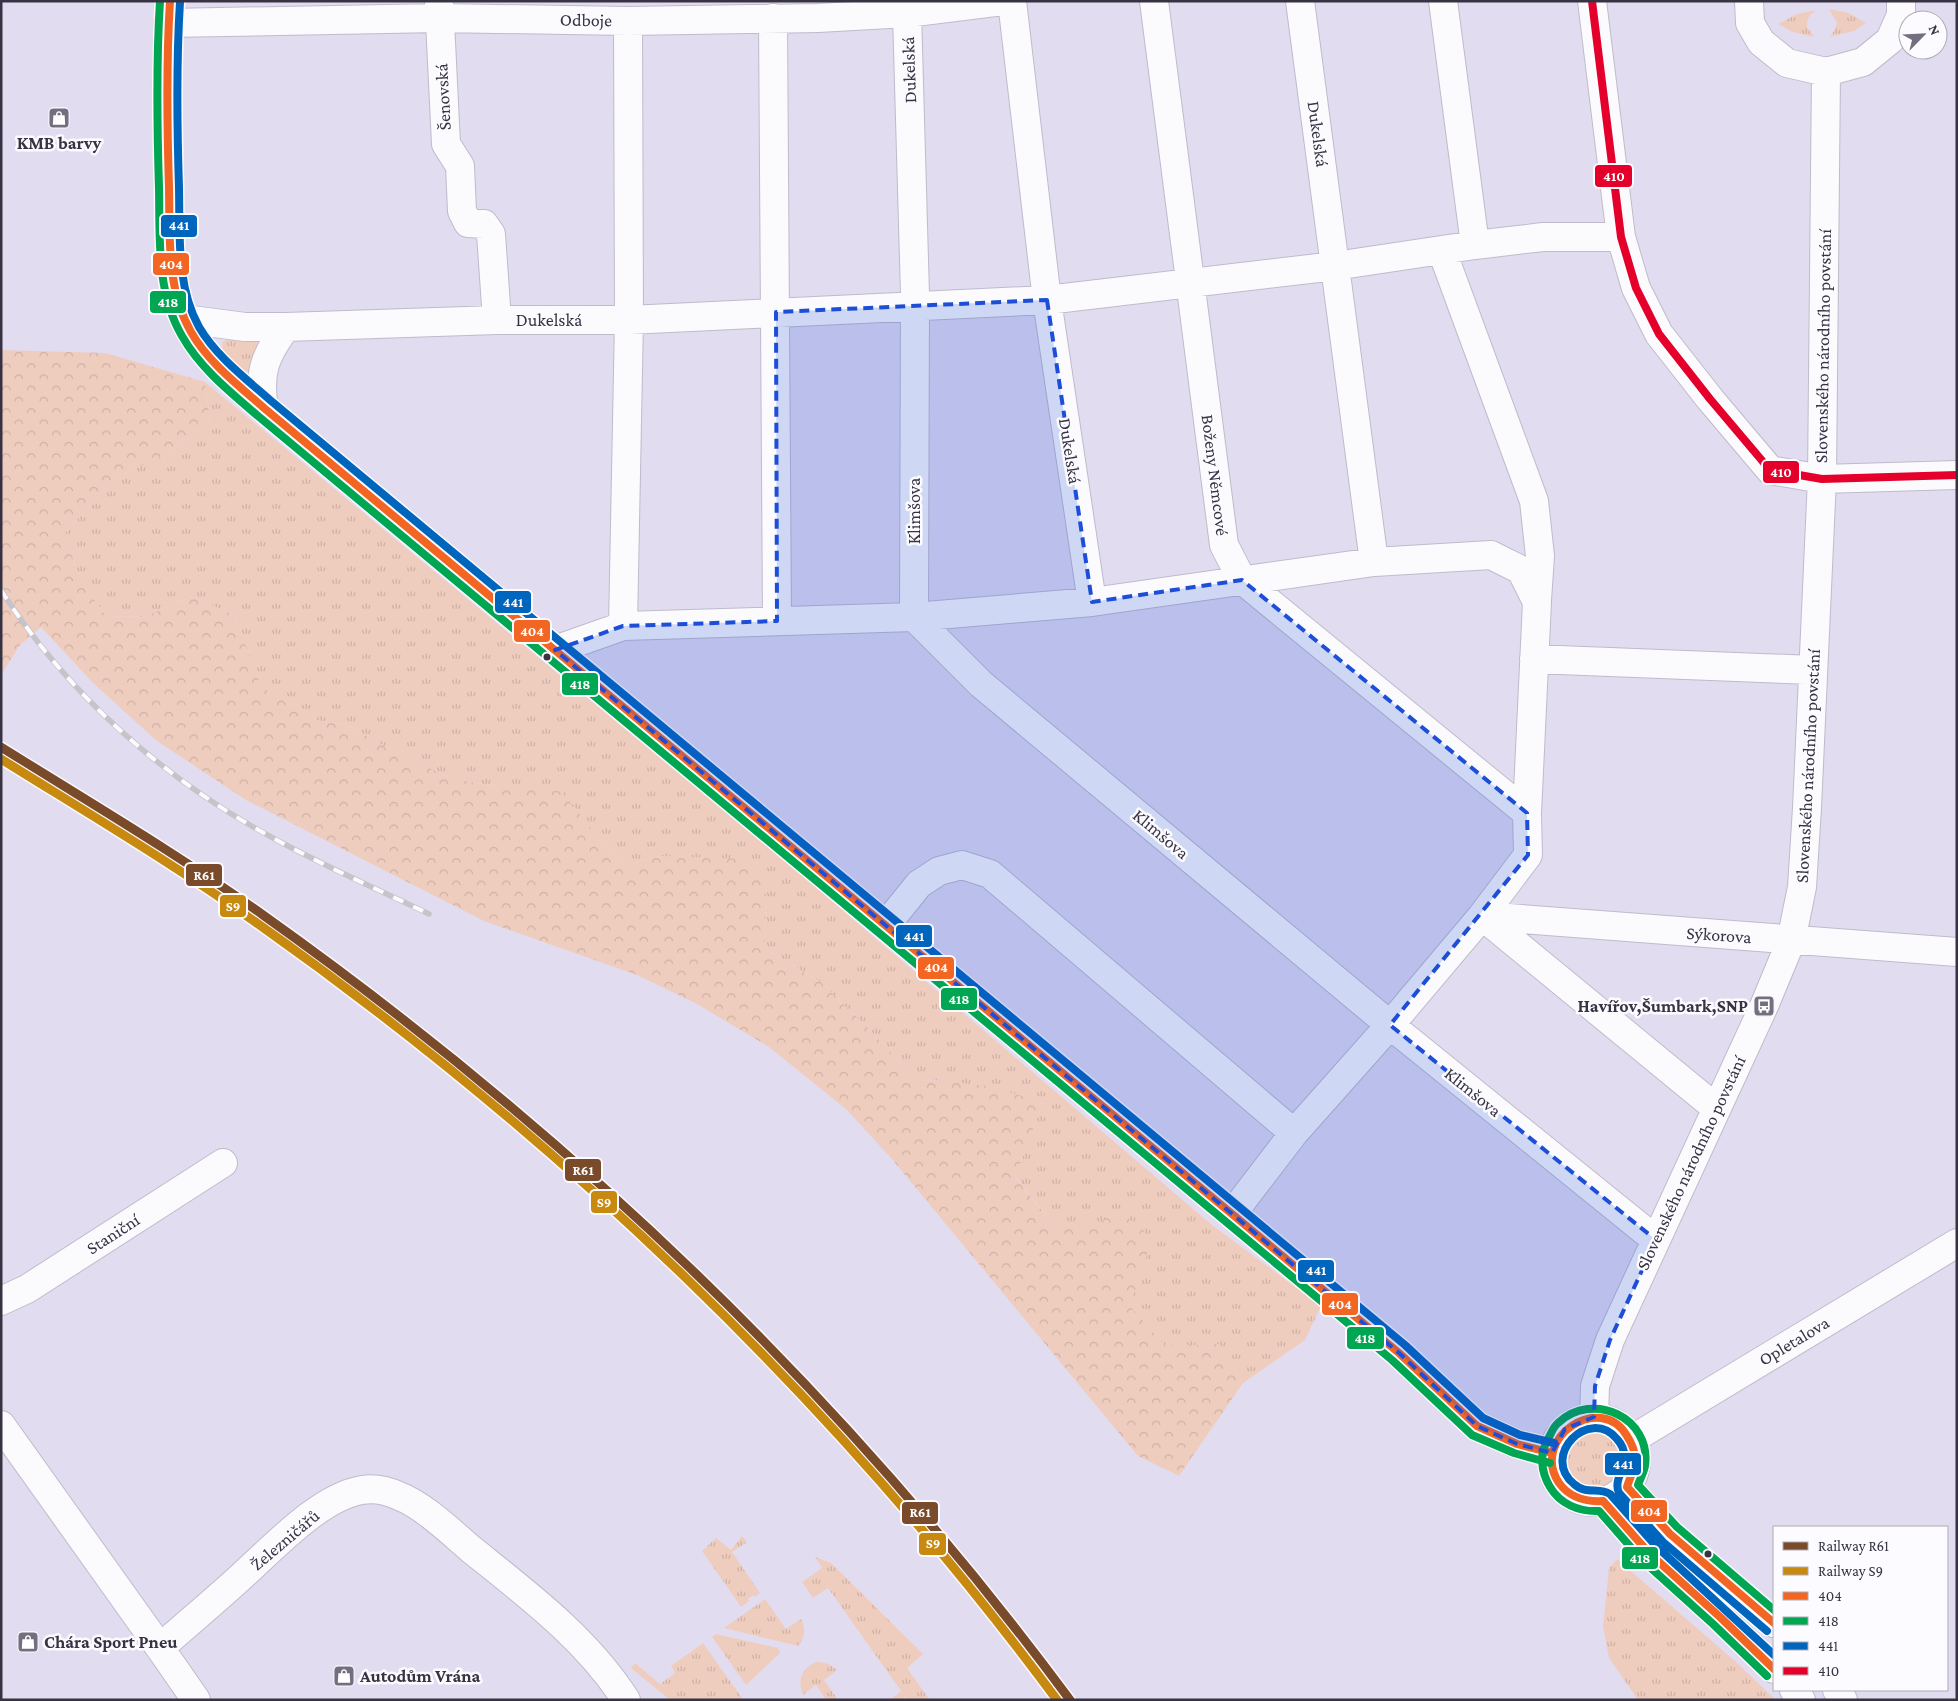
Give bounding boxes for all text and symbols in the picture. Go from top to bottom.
street label: Odboje [560,10,612,31]
north arrow [1898,10,1948,60]
text: N [1926,22,1944,38]
street label: Dukelská [898,36,920,104]
street label: Šenovská [431,63,455,131]
street label: Dukelská [1303,100,1333,168]
shop icon: KMB barvy [47,106,71,130]
place label: KMB barvy [17,133,102,153]
line badge: 410 [1594,164,1633,188]
text: 410 [1603,168,1625,184]
line badge: 441 [160,214,198,238]
text: 441 [169,217,189,233]
street label: Slovenského národního povstání [1811,228,1835,463]
line badge: 404 [152,252,190,276]
text: 404 [159,256,183,272]
line badge: 418 [149,290,187,314]
text: 418 [158,294,178,310]
street label: Dukelská [516,310,582,330]
street label: Boženy Němcové [1198,413,1232,537]
street label: Dukelská [1055,417,1085,485]
line badge: 410 [1762,460,1800,484]
text: 410 [1770,464,1792,480]
street label: Klimšova [904,478,924,544]
line badge: 441 [494,590,532,614]
text: 441 [503,594,523,610]
line badge: 404 [513,619,551,643]
text: 404 [520,623,544,639]
street label: Slovenského národního povstání [1792,647,1824,883]
unlabelled marker [542,652,552,662]
line badge: 418 [561,672,599,696]
text: 418 [570,676,590,692]
street label: Klimšova [1129,805,1193,863]
line badge: R61 [185,863,223,887]
text: R61 [193,867,215,883]
line badge: S9 [219,894,247,918]
text: S9 [226,898,240,914]
street label: Sýkorova [1686,923,1752,947]
line badge: 441 [895,924,933,948]
text: 441 [904,928,924,944]
line badge: 404 [917,956,955,980]
text: 404 [924,959,948,975]
line badge: 418 [940,987,978,1011]
text: 418 [949,991,969,1007]
bus stop icon: Havířov,Šumbark,SNP [1752,994,1776,1018]
place label: Havířov,Šumbark,SNP [1577,996,1748,1016]
street label: Slovenského národního povstání [1632,1052,1750,1273]
street label: Klimšova [1441,1063,1505,1121]
line badge: R61 [564,1158,602,1182]
text: R61 [572,1162,594,1178]
line badge: S9 [590,1190,618,1214]
text: S9 [597,1194,611,1210]
street label: Staniční [83,1209,144,1258]
line badge: 441 [1297,1259,1335,1283]
text: 441 [1306,1262,1326,1278]
line badge: 404 [1321,1292,1359,1316]
text: 404 [1328,1296,1352,1312]
street label: Opletalova [1755,1312,1833,1370]
line badge: 418 [1346,1326,1385,1350]
text: 418 [1355,1330,1375,1346]
line badge: 441 [1604,1452,1642,1476]
text: 441 [1613,1456,1633,1472]
line badge: 404 [1630,1499,1668,1523]
line badge: R61 [901,1501,939,1525]
text: 404 [1637,1503,1661,1519]
text: R61 [909,1504,931,1520]
street label: Železničářů [247,1505,324,1575]
legend [1773,1526,1948,1691]
line badge: S9 [918,1532,947,1556]
text: S9 [926,1535,940,1551]
text: Railway R61 [1818,1538,1889,1555]
line badge: 418 [1621,1546,1659,1570]
unlabelled marker [1703,1549,1713,1559]
text: 418 [1630,1550,1650,1566]
text: Railway S9 [1818,1563,1883,1580]
text: 404 [1818,1588,1842,1604]
text: 418 [1818,1613,1839,1629]
shop icon: Chára Sport Pneu [16,1630,40,1654]
place label: Chára Sport Pneu [44,1632,178,1652]
text: 441 [1818,1638,1838,1654]
text: 410 [1818,1663,1839,1679]
shop icon: Autodům Vrána [332,1664,356,1688]
place label: Autodům Vrána [359,1666,481,1686]

